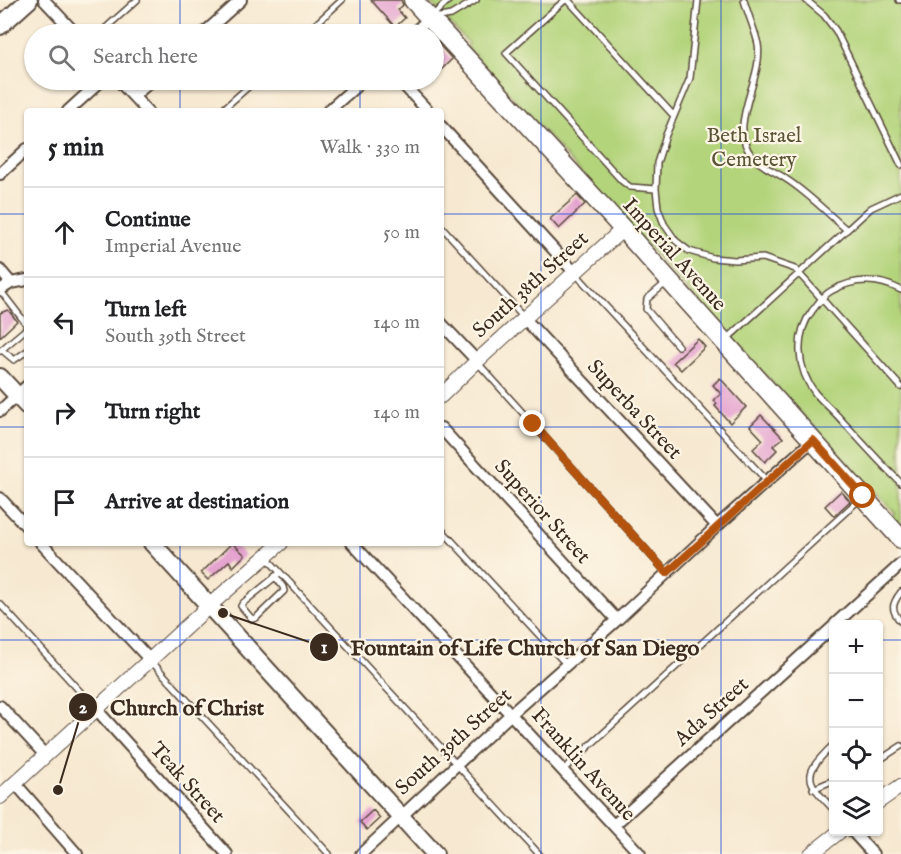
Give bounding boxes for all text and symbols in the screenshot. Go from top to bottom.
search box [24,24,444,90]
icon: search [45,41,78,74]
text: Search here [93,43,198,71]
park label: Beth Israel Cemetery [706,123,802,174]
text: 5 min [48,131,104,164]
text: Walk · 330 m [320,135,420,160]
street label: Imperial Avenue [616,193,732,318]
text: Continue [105,206,191,234]
icon: ahead [48,216,81,249]
text: 50 m [383,220,420,245]
street label: South 38th Street [467,226,595,344]
text: Imperial Avenue [105,234,241,259]
text: Turn left [105,296,187,324]
icon: left [48,306,81,339]
text: 140 m [373,310,420,335]
text: South 39th Street [105,324,246,349]
street label: Superba Street [581,354,687,466]
icon: right [48,396,81,429]
text: Turn right [105,398,200,426]
text: 140 m [373,400,420,425]
route end [519,410,545,436]
street label: Superior Street [488,454,596,570]
route start [849,482,875,508]
icon: arrive [48,486,81,519]
text: Arrive at destination [105,488,289,516]
map controls [829,620,883,836]
button: + [829,620,883,674]
callout: Fountain of Life Church of San Diego [309,627,711,667]
text: Fountain of Life Church of San Diego [351,635,700,663]
text: 1 [321,637,328,660]
street label: Ada Street [668,672,755,753]
button: − [829,674,883,728]
street label: South 39th Street [390,683,518,802]
callout: Church of Christ [68,687,276,727]
text: Church of Christ [110,695,264,723]
text: 2 [79,697,88,720]
street label: Franklin Avenue [525,703,641,828]
button: locate [829,728,883,782]
street label: Teak Street [143,737,230,829]
button: layers [829,782,883,836]

